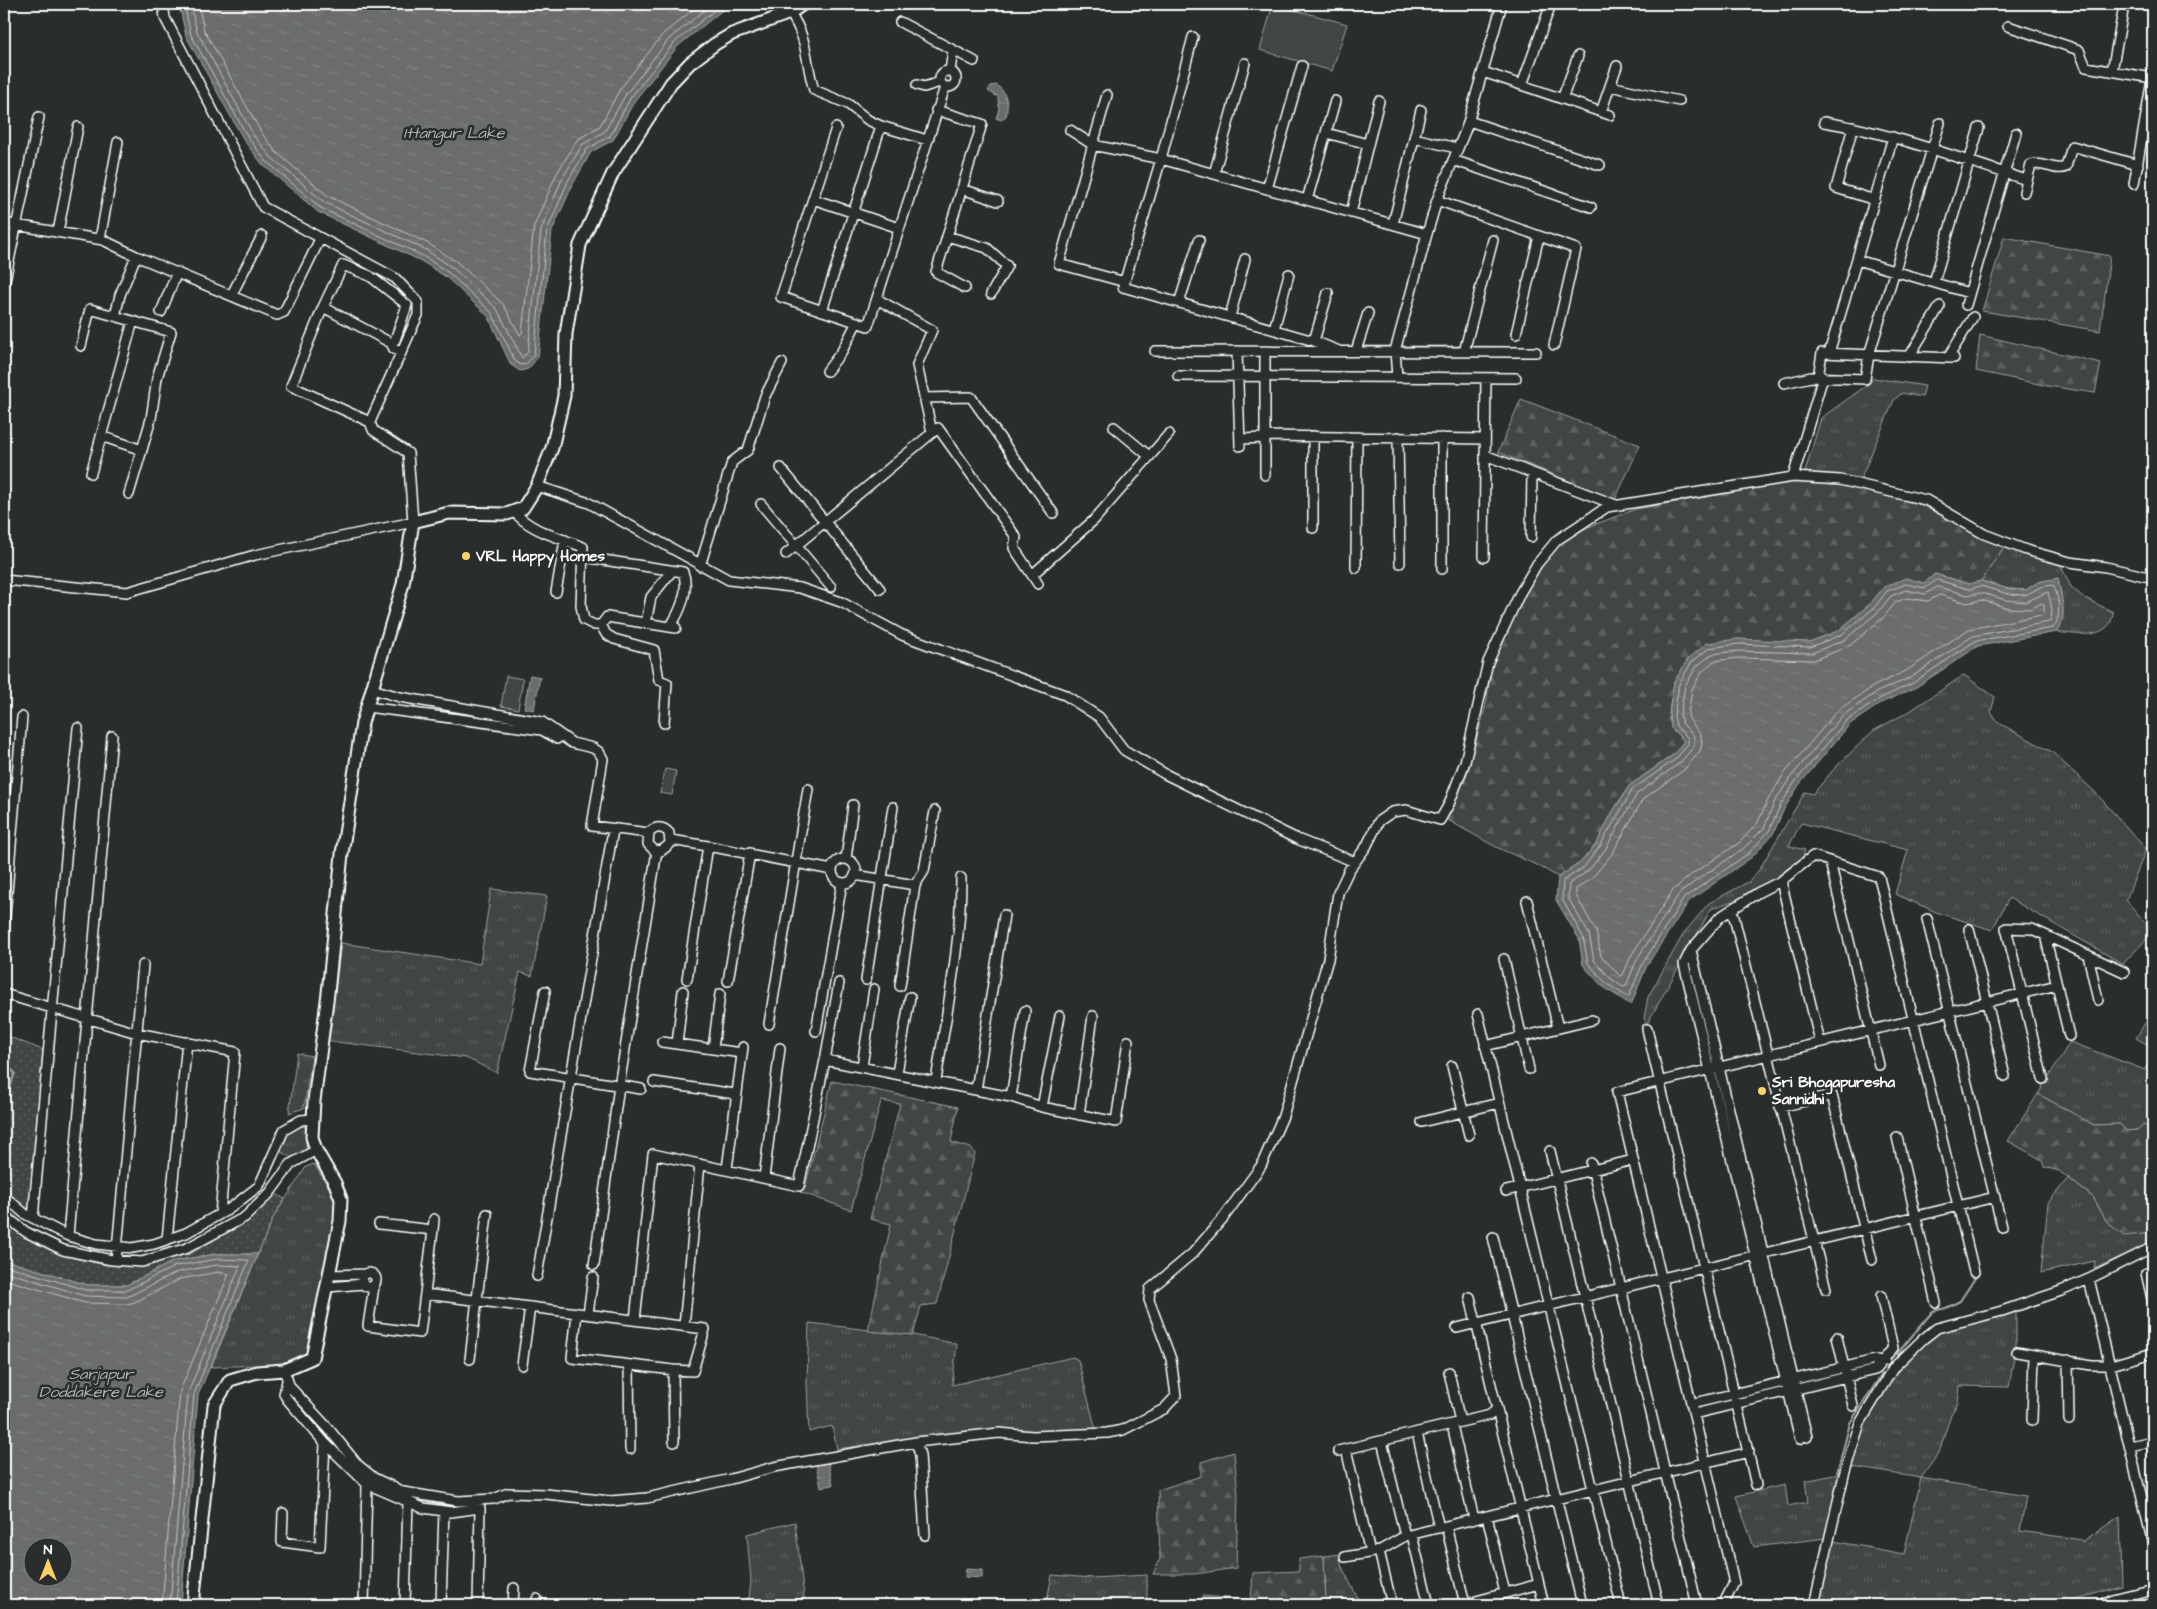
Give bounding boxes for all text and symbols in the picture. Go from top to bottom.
water label: Ittangur Lake [404,122,506,145]
place label: VRL Happy Homes [475,546,605,568]
marker: VRL Happy Homes [460,550,472,562]
place label: Sri Bhogapuresha Sannidhi [1771,1072,1895,1110]
marker: Sri Bhogapuresha Sannidhi [1756,1085,1768,1097]
water label: Sarjapur Doddakere Lake [39,1363,164,1403]
north arrow [22,1536,72,1586]
text: N [44,1540,53,1560]

